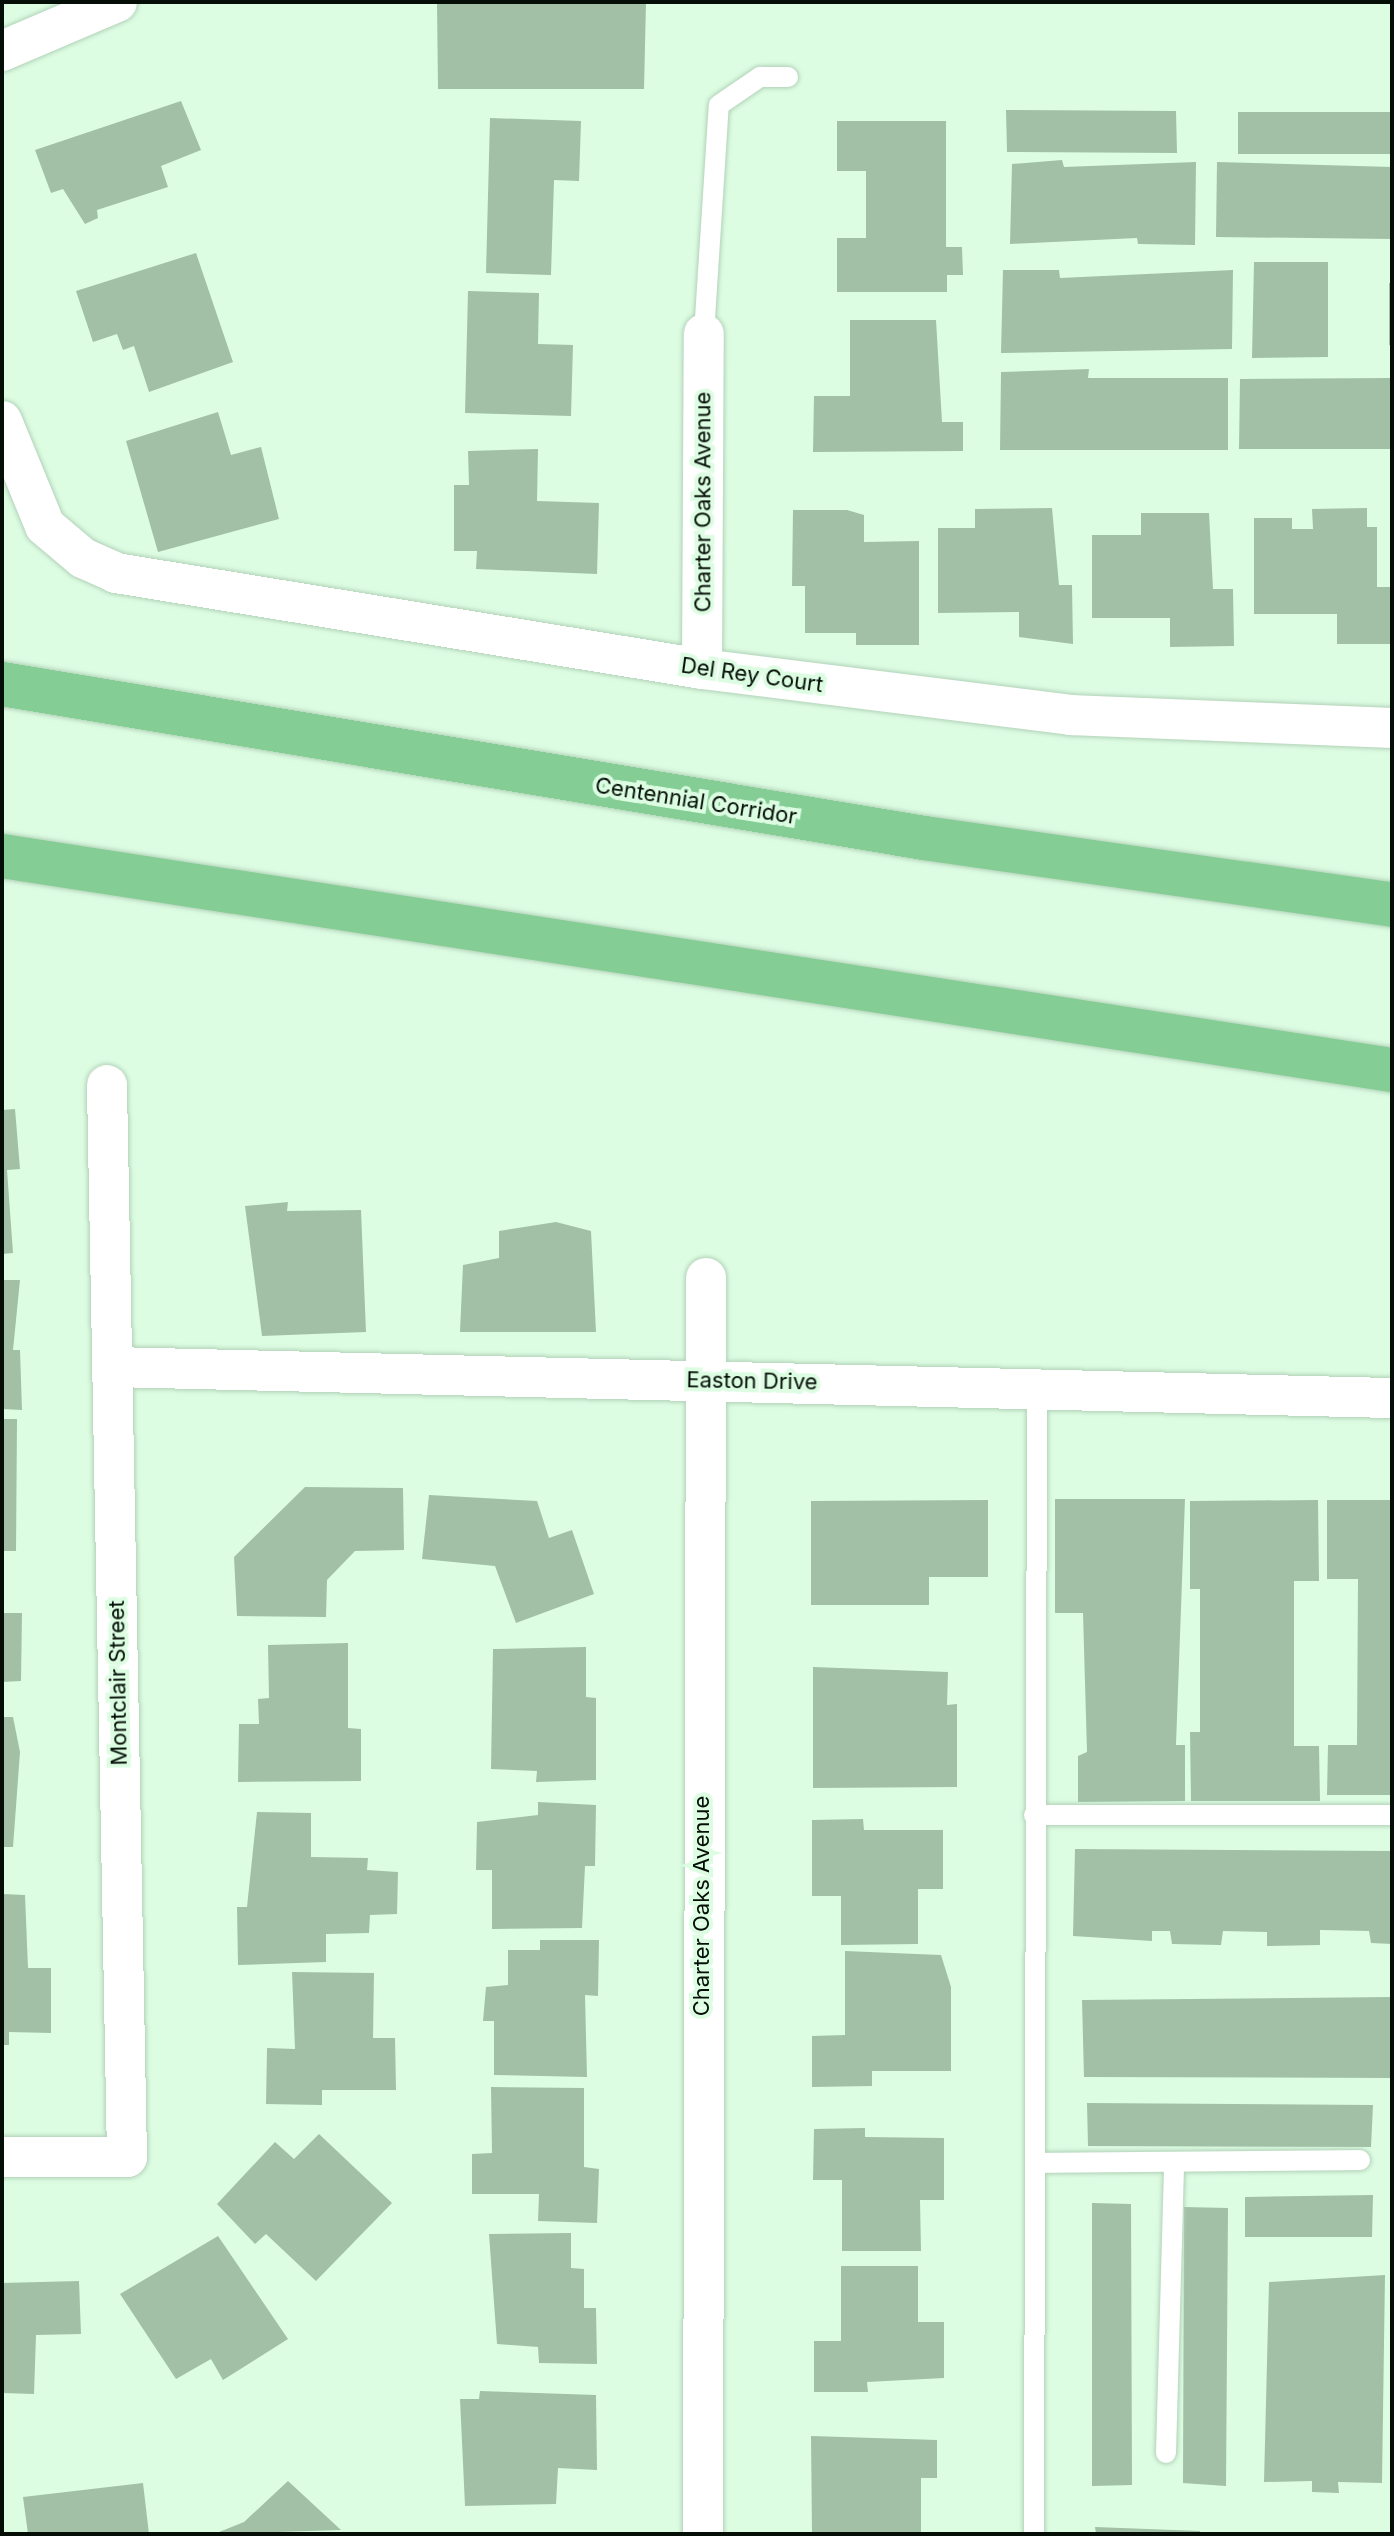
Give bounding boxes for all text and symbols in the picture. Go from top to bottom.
street label: Charter Oaks Avenue [690,392,716,612]
street label: Del Rey Court [679,652,825,698]
street label: Centennial Corridor [593,772,799,830]
street label: Easton Drive [686,1367,818,1395]
street label: Montclair Street [103,1600,133,1766]
street label: Charter Oaks Avenue [689,1796,715,2016]

